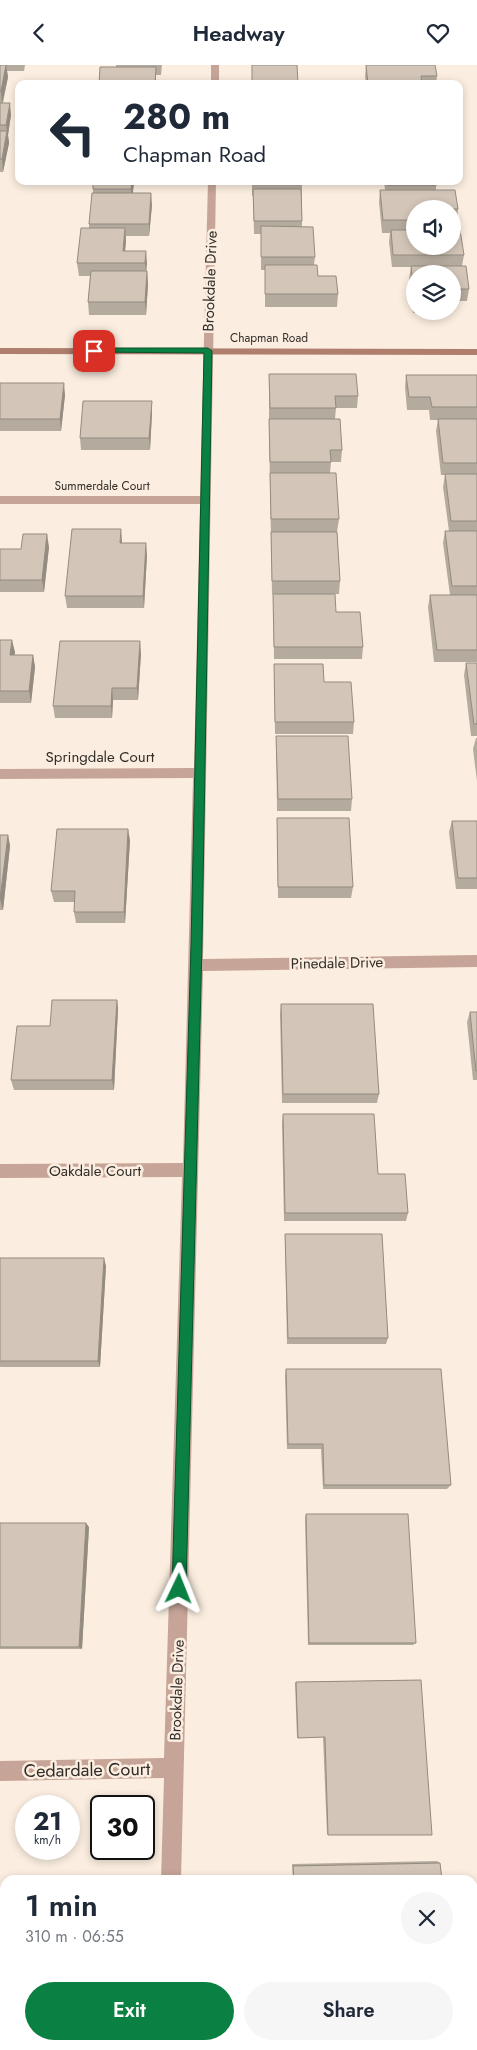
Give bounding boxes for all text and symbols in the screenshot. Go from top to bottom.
text: Headway [192,17,285,49]
icon: back [25,19,53,47]
icon: heart [424,19,452,47]
text: 280 m [123,92,230,142]
icon: left [40,100,105,165]
text: Chapman Road [123,138,266,170]
map controls [406,200,461,320]
button: sound [406,200,461,255]
street label: Brookdale Drive [197,230,223,332]
button: layers [406,265,461,320]
street label: Chapman Road [230,329,308,347]
pin [73,330,115,372]
icon: arrive [80,337,108,365]
street label: Summerdale Court [54,477,150,495]
street label: Springdale Court [46,746,155,768]
street label: Pinedale Drive [291,951,384,975]
street label: Oakdale Court [49,1160,141,1182]
position arrow [152,1562,204,1614]
street label: Brookdale Drive [164,1639,190,1741]
street label: Cedardale Court [24,1756,151,1784]
speed limit sign: 30 [90,1795,155,1860]
text: 21 [33,1803,62,1839]
text: km/h [34,1831,61,1849]
text: 1 min [25,1884,98,1927]
button: close [401,1892,453,1944]
text: 310 m · 06:55 [25,1925,124,1948]
button: Exit [25,1982,234,2040]
button: Share [244,1982,453,2040]

